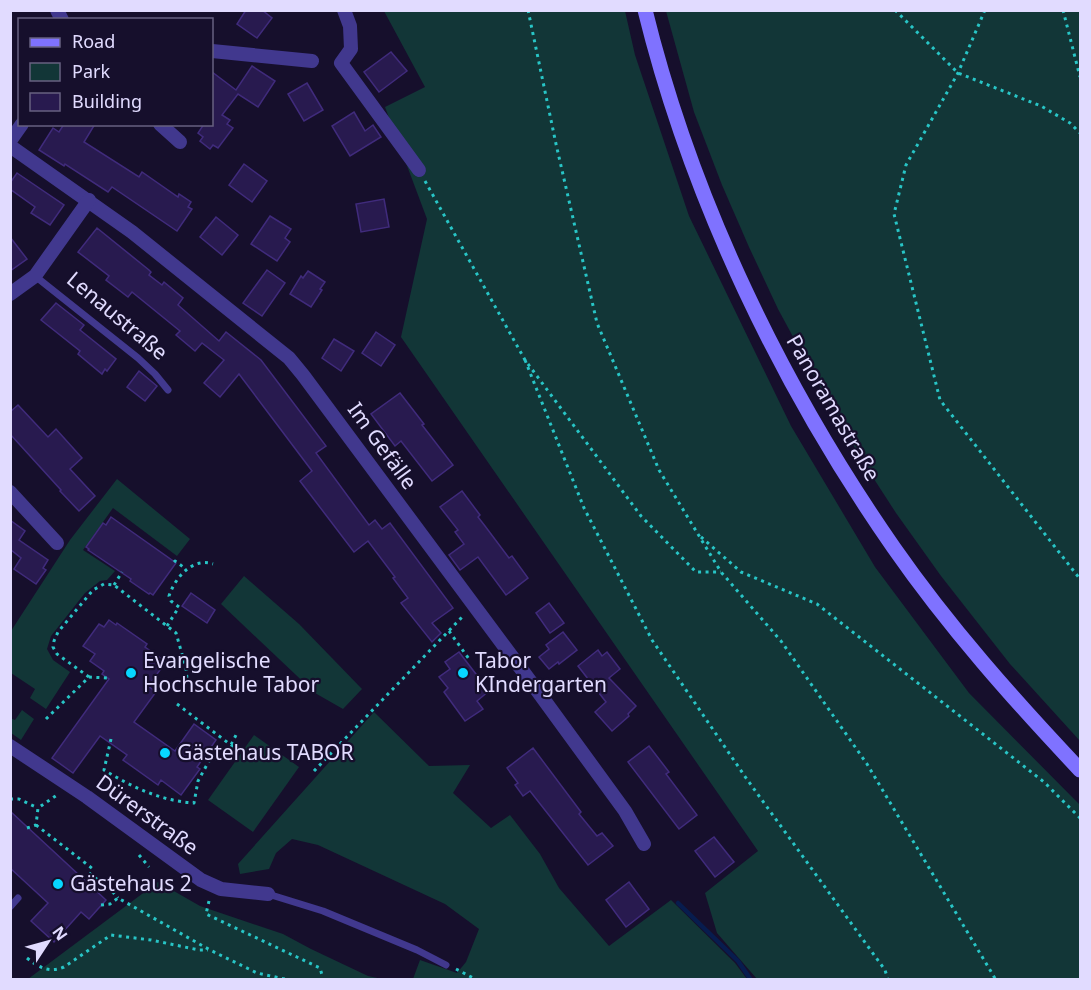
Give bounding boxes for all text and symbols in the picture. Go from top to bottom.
legend [18,18,213,126]
text: Road [72,29,115,53]
text: Park [72,59,110,83]
text: Building [72,89,142,113]
street label: Lenaustraße [61,265,174,366]
street label: Panoramastraße [781,329,887,486]
street label: Im Gefälle [342,396,424,495]
place label: Evangelische Hochschule Tabor [143,646,320,698]
place label: Tabor KIndergarten [475,646,607,698]
marker: Evangelische Hochschule Tabor [124,666,138,680]
marker: Tabor KIndergarten [456,666,470,680]
place label: Gästehaus TABOR [177,738,354,766]
marker: Gästehaus TABOR [158,746,172,760]
street label: Dürerstraße [91,768,204,861]
place label: Gästehaus 2 [70,869,192,897]
marker: Gästehaus 2 [51,877,65,891]
north arrow [18,912,78,972]
text: N [47,921,73,945]

